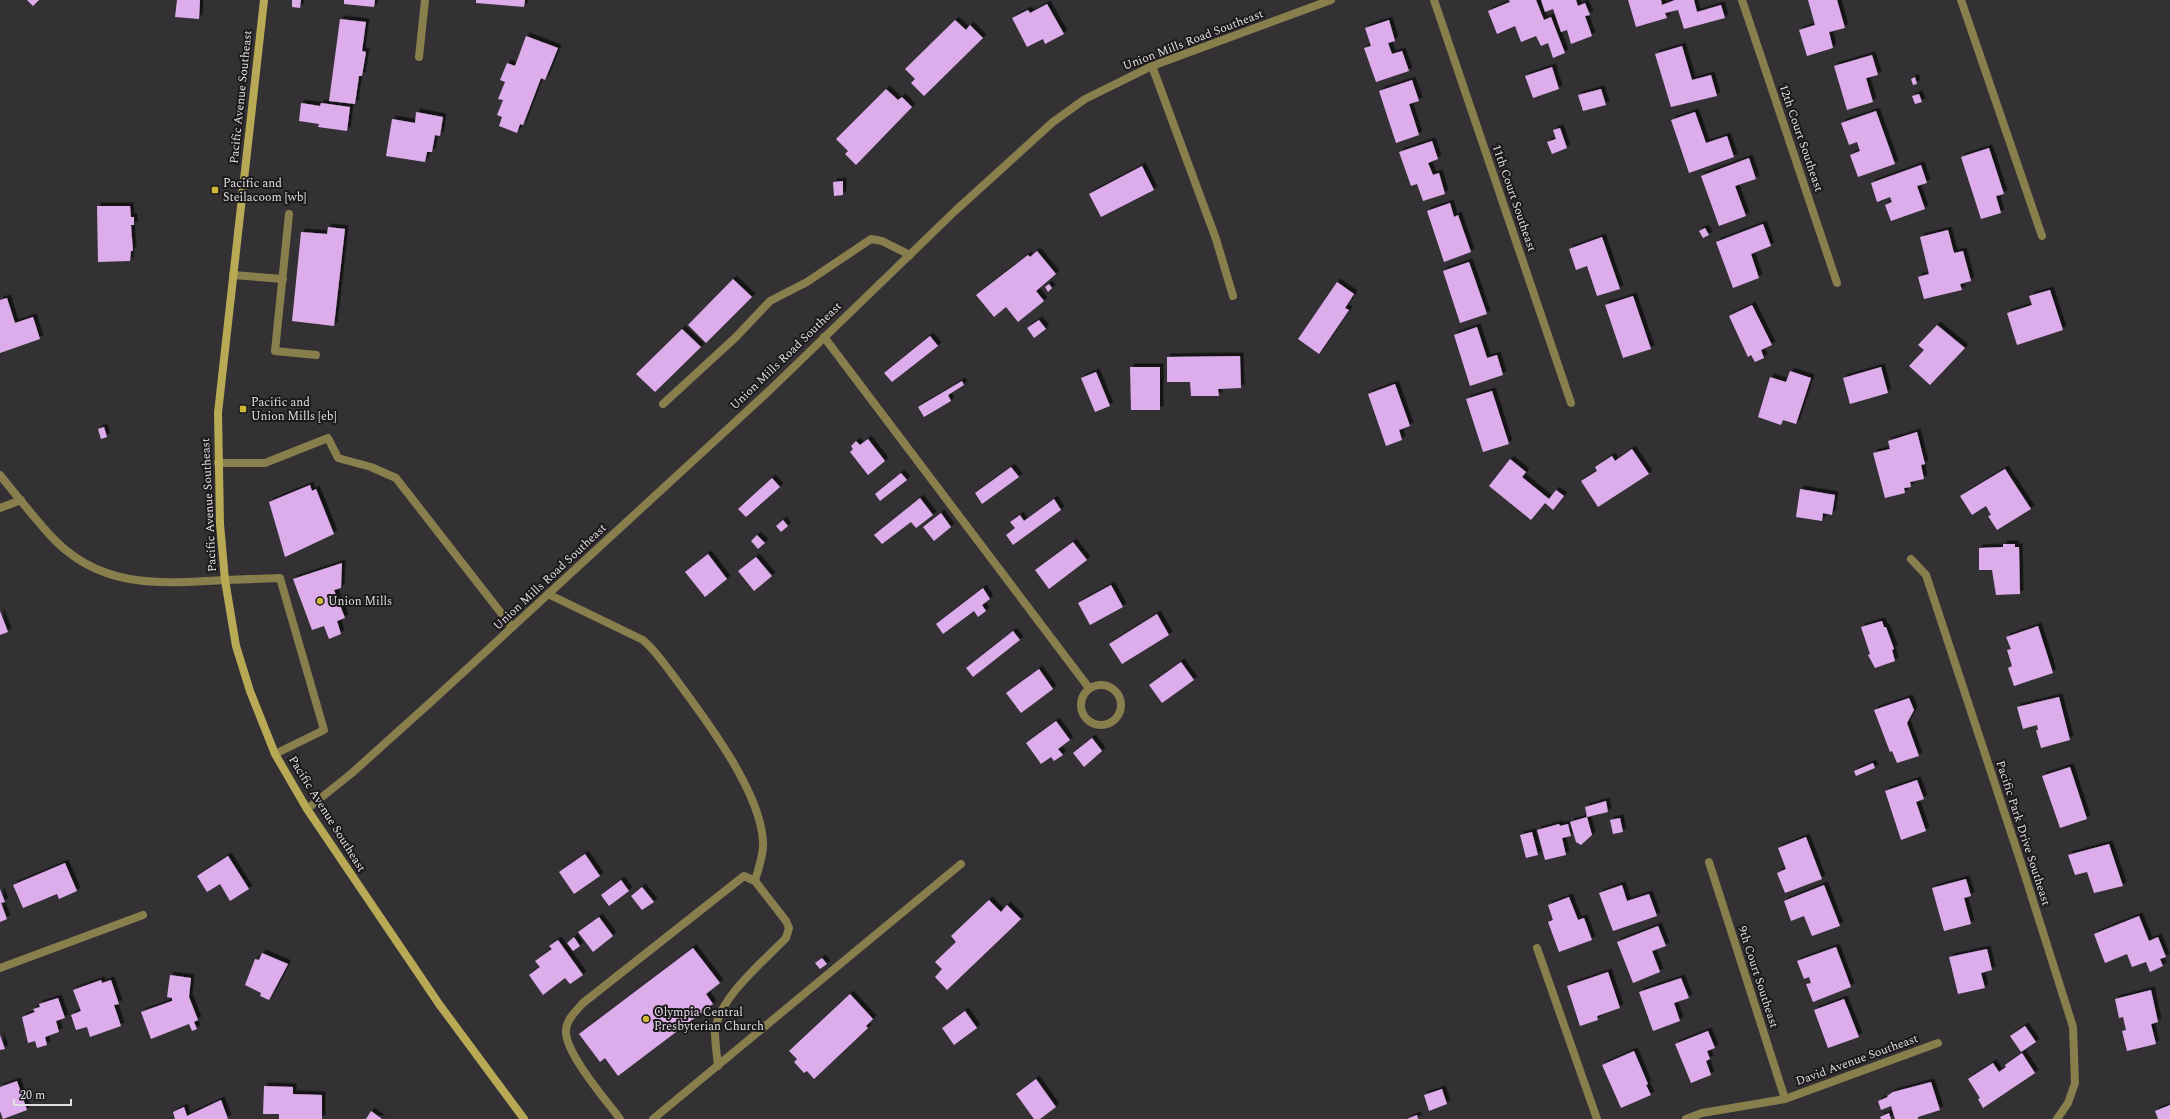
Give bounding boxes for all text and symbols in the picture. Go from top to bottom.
street label: Union Mills Road Southeast [1120,4,1266,76]
street label: Pacific Avenue Southeast [225,29,257,165]
street label: 12th Court Southeast [1774,82,1828,194]
street label: 11th Court Southeast [1487,142,1541,254]
place label: Pacific and Steilacoom [wb] [223,174,306,207]
marker: Pacific and Steilacoom [wb] [210,185,220,195]
street label: Union Mills Road Southeast [726,297,846,415]
place label: Pacific and Union Mills [eb] [251,393,336,426]
marker: Pacific and Union Mills [eb] [238,404,248,414]
street label: Pacific Avenue Southeast [196,438,222,572]
street label: Union Mills Road Southeast [489,519,611,635]
place label: Union Mills [328,592,392,611]
marker: Union Mills [315,596,325,606]
street label: Pacific Avenue Southeast [283,752,371,876]
street label: Pacific Park Drive Southeast [1991,758,2055,908]
street label: 9th Court Southeast [1733,924,1783,1030]
place label: Olympia Central Presbyterian Church [654,1003,764,1036]
marker: Olympia Central Presbyterian Church [641,1014,651,1024]
street label: David Avenue Southeast [1793,1029,1921,1091]
scale bar [14,1081,71,1107]
text: 20 m [20,1086,45,1105]

